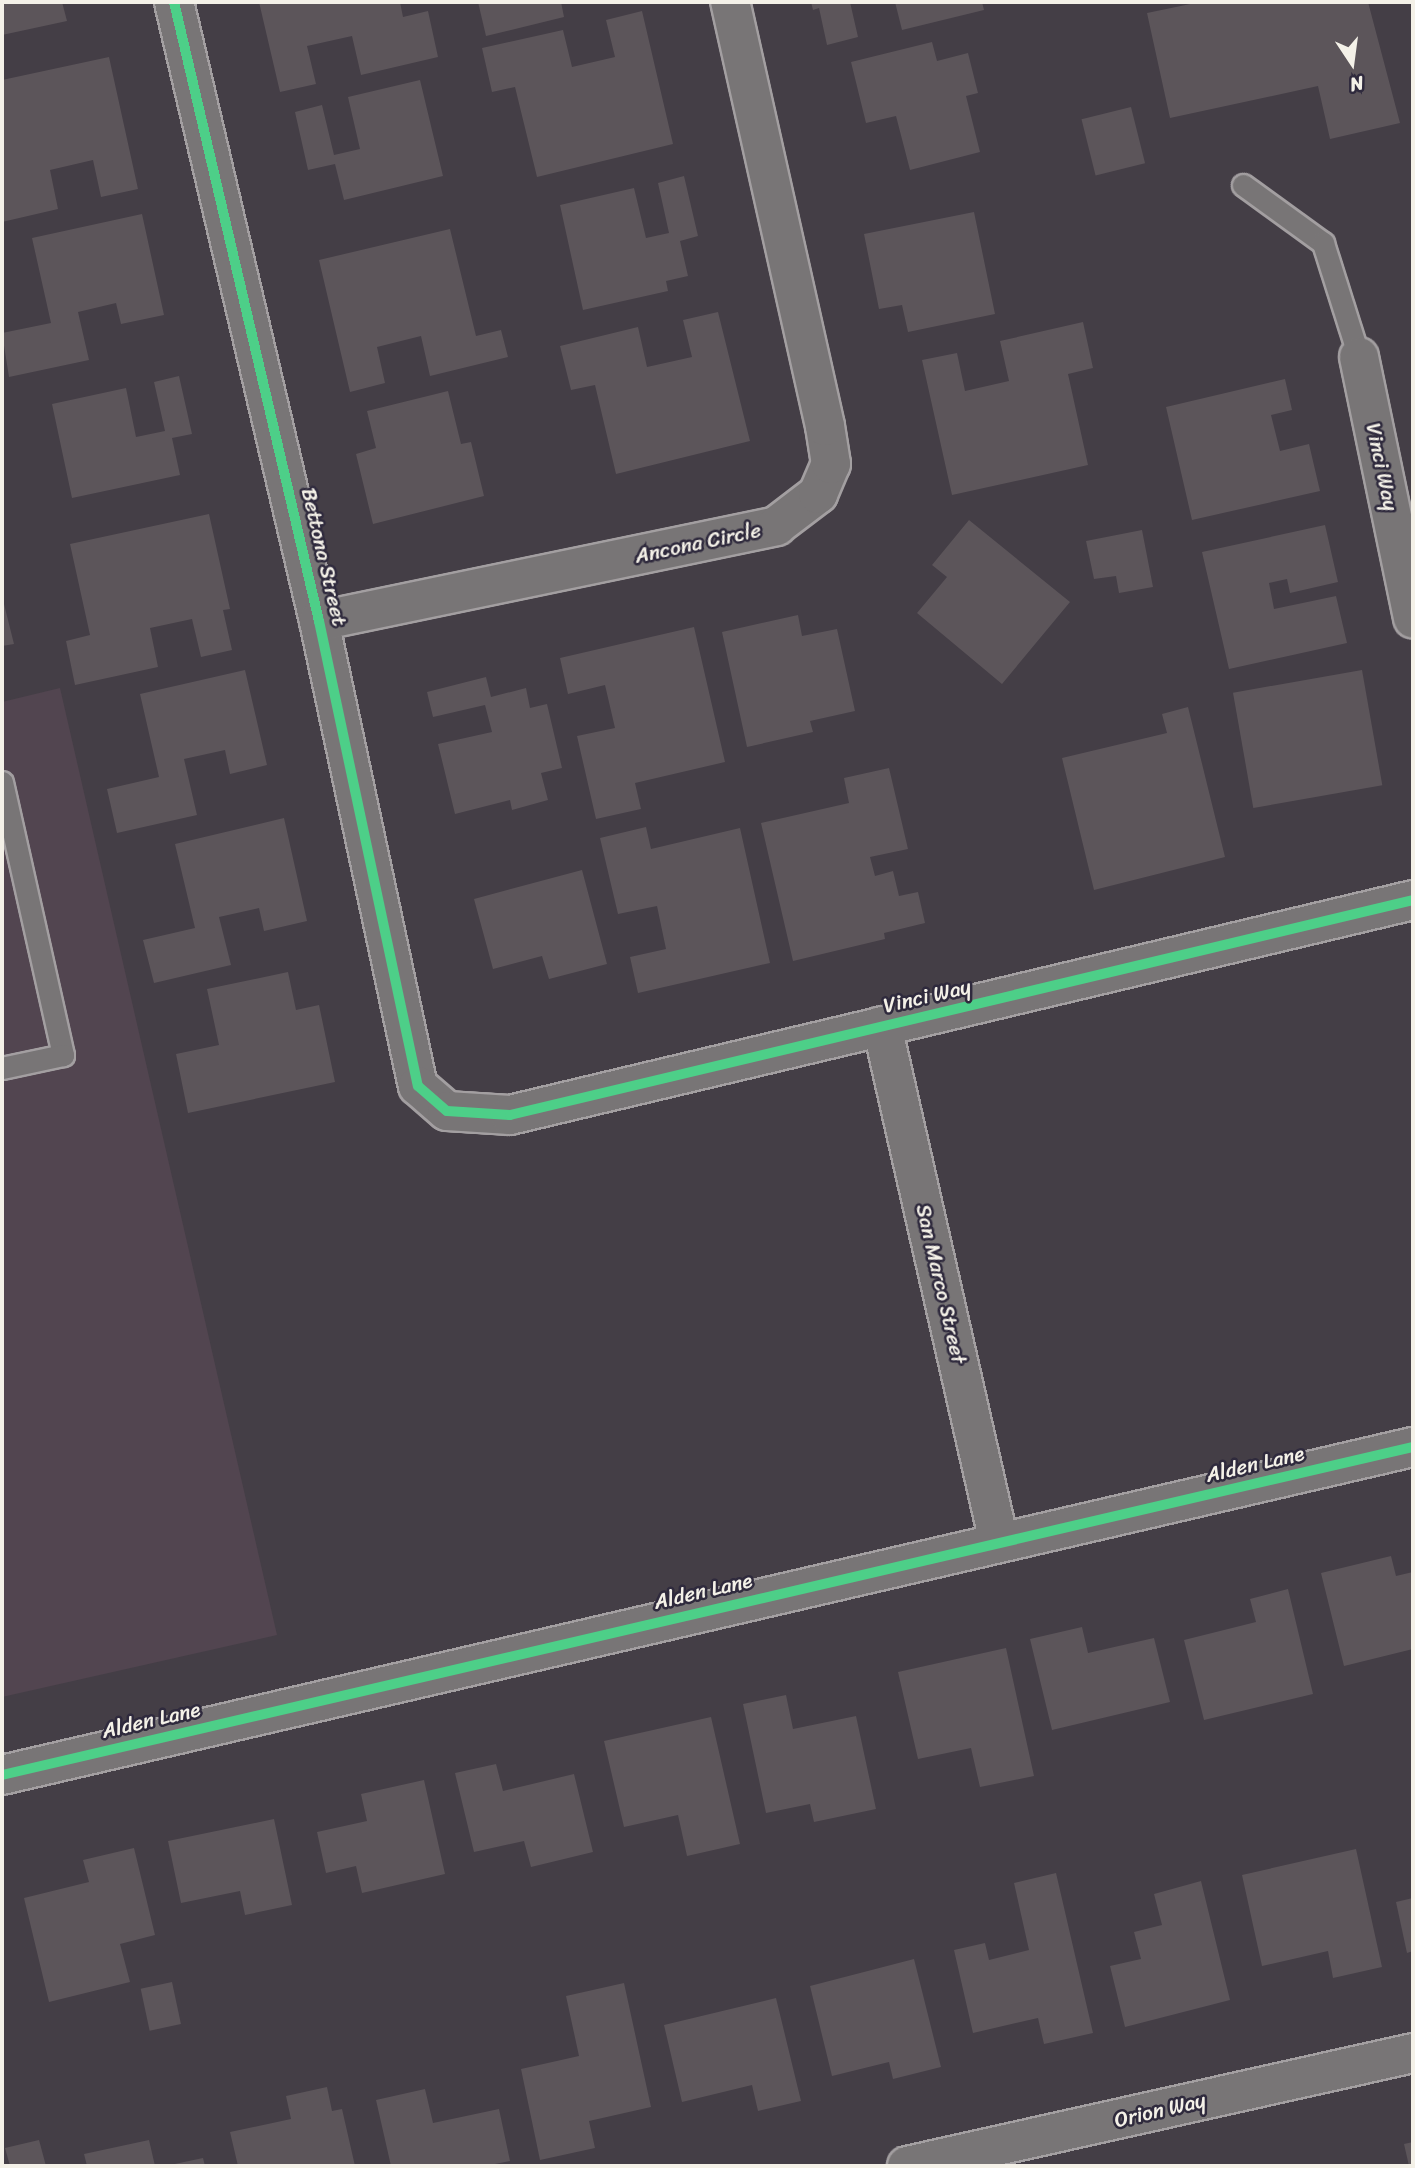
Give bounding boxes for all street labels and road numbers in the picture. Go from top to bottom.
street label: Vinci Way [1360,421,1404,513]
street label: Bettona Street [296,486,352,628]
street label: Ancona Circle [633,517,763,569]
street label: Vinci Way [881,974,973,1018]
street label: San Marco Street [910,1201,972,1367]
street label: Alden Lane [1203,1440,1307,1488]
street label: Alden Lane [651,1567,755,1615]
street label: Alden Lane [99,1696,203,1744]
street label: Orion Way [1112,2087,1208,2133]

